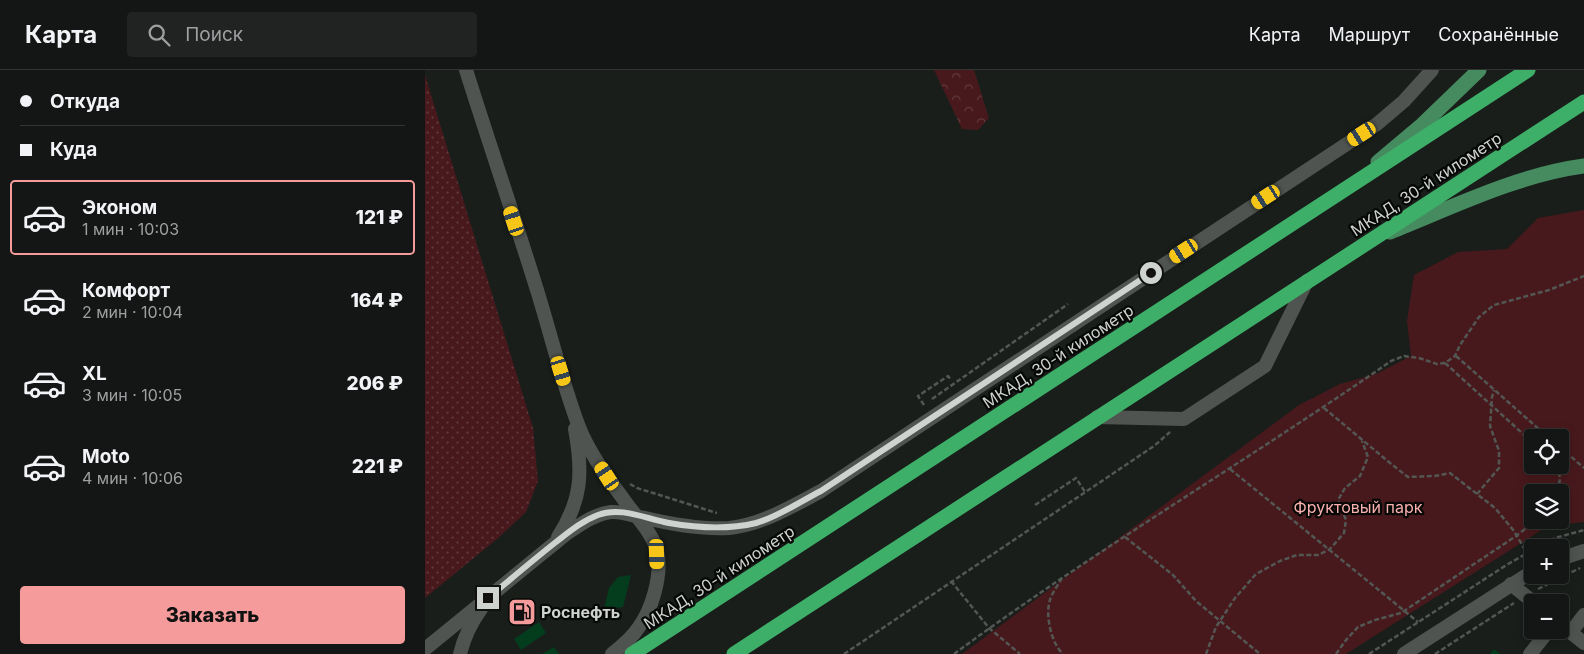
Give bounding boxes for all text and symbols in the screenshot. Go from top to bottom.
search box [127,12,477,57]
text: Карта [25,20,97,49]
icon: search [145,21,173,49]
text: Поиск [185,23,243,46]
text: Карта [1249,24,1301,45]
text: Маршрут [1329,24,1410,45]
text: Сохранённые [1438,24,1559,45]
text: Откуда [50,90,120,113]
car [1345,120,1378,148]
street label: МКАД, 30-й километр [1347,128,1505,240]
text: Куда [50,138,97,161]
car [1249,183,1282,211]
icon: car [22,195,67,240]
text: Эконом [82,196,157,219]
car [502,204,525,238]
text: 121 ₽ [356,206,403,229]
text: 1 мин · 10:03 [82,219,179,239]
car [1167,237,1200,265]
route start [1140,262,1162,284]
icon: car [22,278,67,323]
text: Комфорт [82,279,170,302]
text: 164 ₽ [350,289,403,312]
street label: МКАД, 30-й километр [979,300,1137,412]
text: 2 мин · 10:04 [82,302,183,322]
car [549,354,572,388]
icon: car [22,361,67,406]
text: XL [82,362,107,385]
text: 206 ₽ [347,372,403,395]
text: 3 мин · 10:05 [82,385,182,405]
map controls [1524,429,1569,639]
button: locate [1524,429,1569,474]
icon: car [22,444,67,489]
text: Moto [82,445,130,468]
text: 221 ₽ [352,455,403,478]
car [592,459,621,493]
text: 4 мин · 10:06 [82,468,183,488]
button: layers [1524,484,1569,529]
park label: Фруктовый парк [1294,497,1423,517]
street label: МКАД, 30-й километр [640,521,798,633]
car [648,539,665,569]
button: + [1524,539,1569,584]
button: Заказать [20,586,405,644]
route end [477,587,499,609]
button: − [1524,594,1569,639]
fuel station icon: Роснефть [507,597,537,627]
place label: Роснефть [541,602,620,622]

